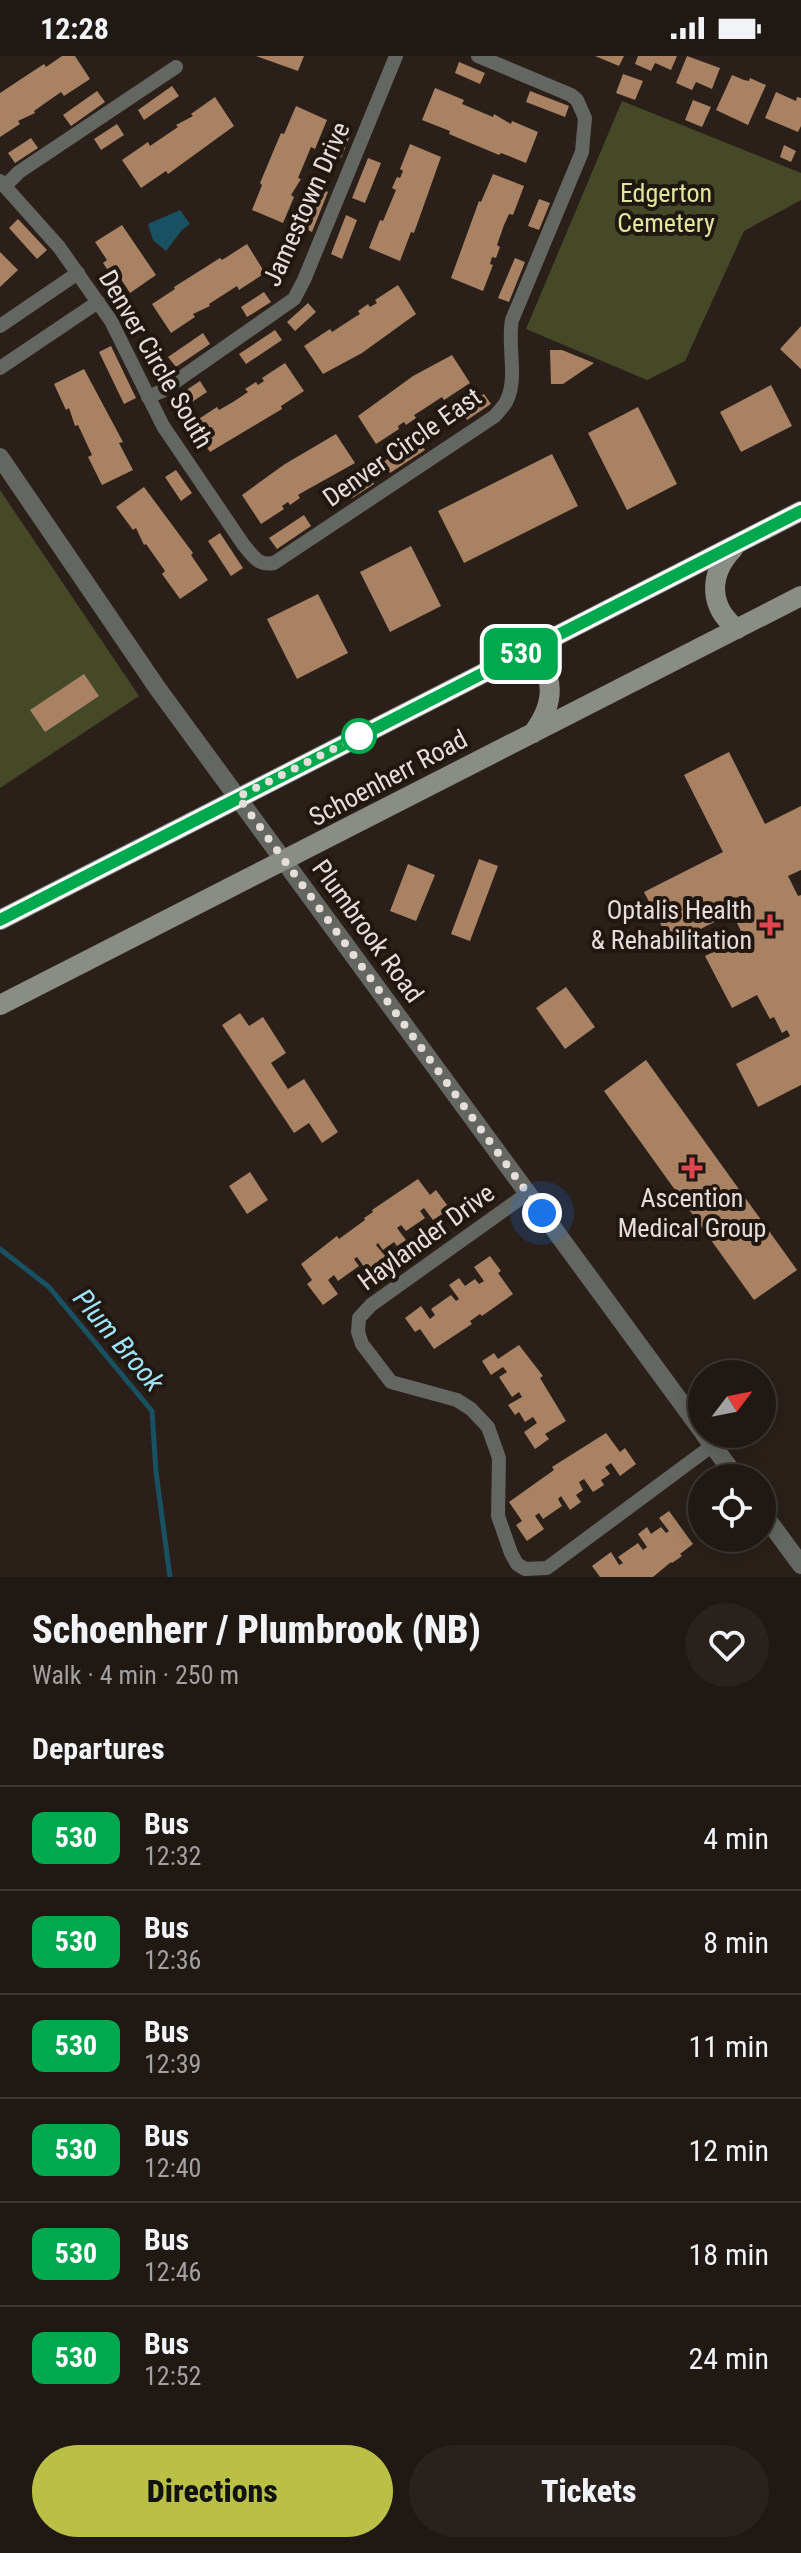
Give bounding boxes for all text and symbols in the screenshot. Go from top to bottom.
text: 12:28 [40,11,109,46]
street label: Jamestown Drive [256,117,356,291]
park label: Edgerton Cemetery [617,178,715,238]
street label: Denver Circle South [93,265,219,453]
street label: Denver Circle East [317,381,487,513]
line badge: 530 [475,628,567,680]
text: 530 [500,637,542,670]
unlabelled marker [342,719,376,753]
street label: Schoenherr Road [304,724,472,832]
street label: Plumbrook Road [306,854,430,1008]
place label: Optalis Health & Rehabilitation [591,895,752,955]
marker: Optalis Health & Rehabilitation [759,914,781,936]
marker: Ascention Medical Group [681,1157,703,1179]
street label: Haylander Drive [352,1178,500,1296]
place label: Ascention Medical Group [618,1183,766,1243]
your location [522,1193,562,1233]
water label: Plum Brook [66,1282,171,1399]
north arrow [688,1360,776,1448]
map controls [688,1360,776,1552]
button: locate [688,1464,776,1552]
button: heart [685,1603,769,1687]
text: Schoenherr / Plumbrook (NB) [32,1608,481,1652]
text: Walk · 4 min · 250 m [32,1660,239,1690]
text: Departures [32,1731,165,1766]
text: Bus [144,1806,189,1841]
text: 530 [55,1821,97,1854]
text: 4 min [703,1821,769,1856]
text: 12:32 [144,1841,201,1871]
text: Bus [144,1910,189,1945]
text: 530 [55,1925,97,1958]
text: 8 min [703,1925,769,1960]
text: 12:36 [144,1945,201,1975]
text: Bus [144,2014,189,2049]
text: 530 [55,2029,97,2062]
text: 11 min [688,2029,769,2064]
text: 12:39 [144,2049,201,2079]
text: Bus [144,2118,189,2153]
text: 530 [55,2133,97,2166]
text: 12 min [688,2133,769,2168]
text: 12:40 [144,2153,201,2183]
text: Bus [144,2222,189,2257]
text: 530 [55,2237,97,2270]
text: 18 min [688,2237,769,2272]
text: 12:46 [144,2257,201,2287]
text: Bus [144,2326,189,2361]
text: 530 [55,2341,97,2374]
text: 24 min [688,2341,769,2376]
text: 12:52 [144,2361,201,2391]
button: Directions [32,2445,393,2537]
button: Tickets [409,2445,769,2537]

